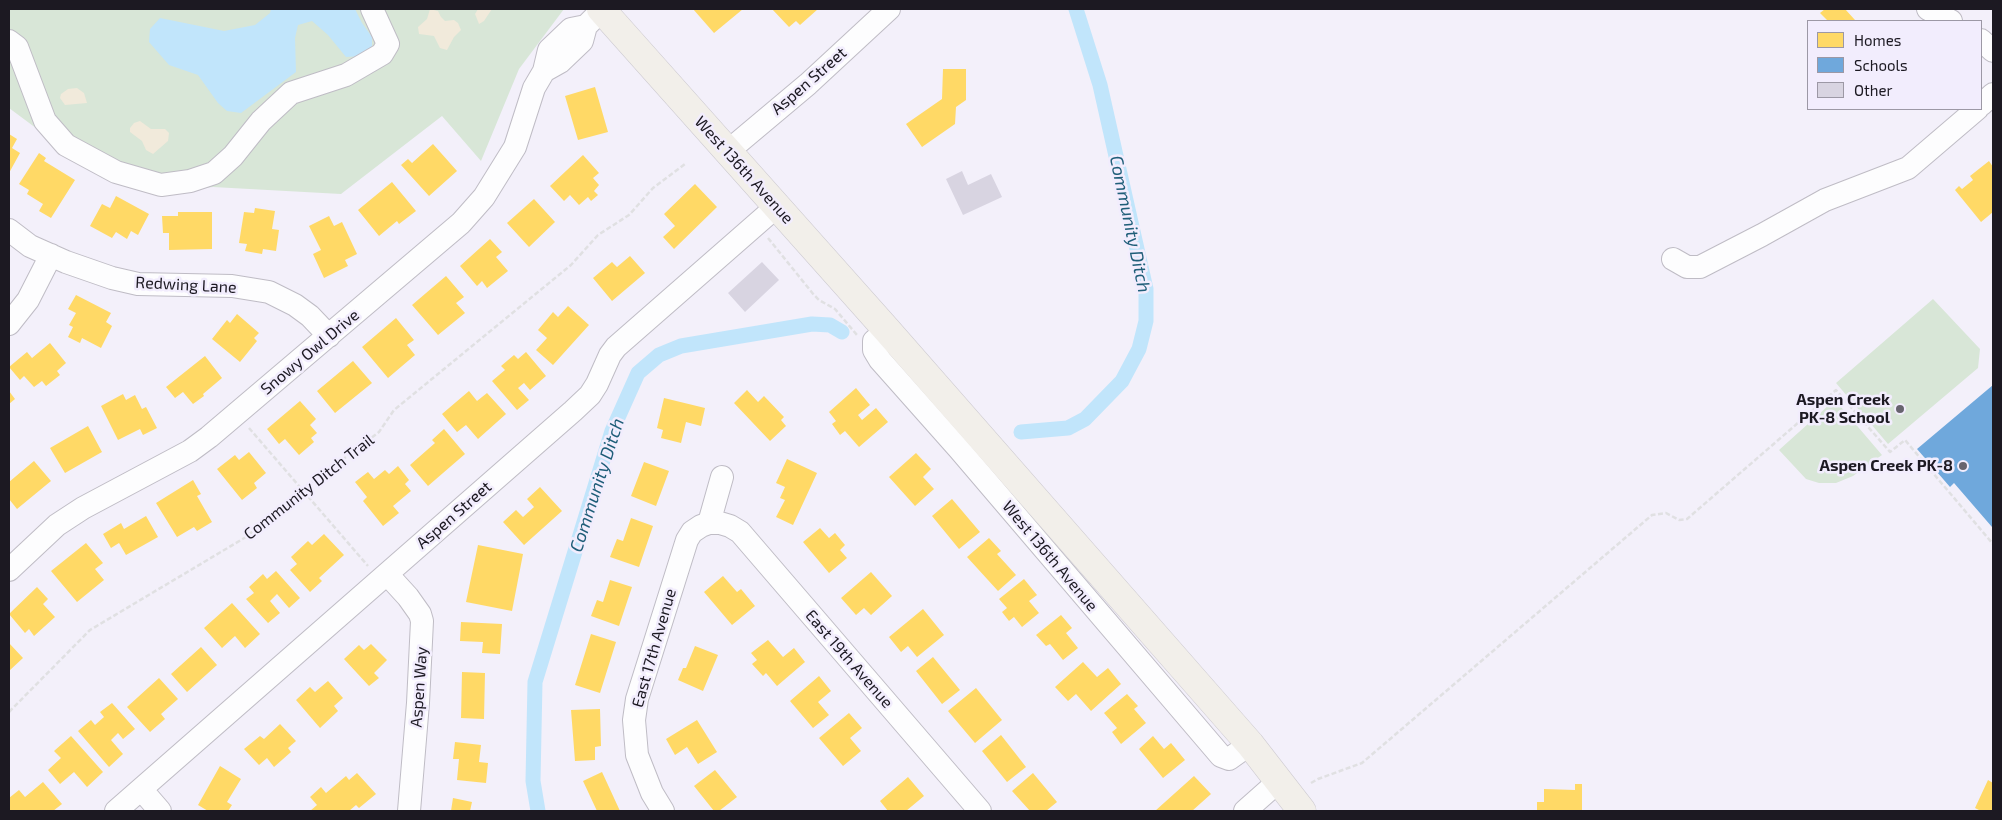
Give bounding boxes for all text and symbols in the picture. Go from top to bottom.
legend [1807,20,1982,110]
text: Homes [1854,31,1901,49]
street label: Aspen Street [768,43,850,119]
text: Schools [1854,56,1908,74]
text: Other [1854,81,1893,99]
street label: West 136th Avenue [691,112,797,228]
water label: Community Ditch [1105,154,1155,294]
street label: Redwing Lane [135,273,237,297]
street label: Snowy Owl Drive [257,305,363,399]
place label: Aspen Creek PK-8 School [1796,390,1890,428]
marker: Aspen Creek PK-8 School [1894,403,1906,415]
water label: Community Ditch [565,415,629,555]
street label: Community Ditch Trail [240,430,378,544]
place label: Aspen Creek PK-8 [1820,456,1953,476]
marker: Aspen Creek PK-8 [1957,460,1969,472]
street label: Aspen Street [413,477,495,553]
street label: West 136th Avenue [998,497,1102,615]
street label: East 17th Avenue [628,586,680,710]
street label: East 19th Avenue [801,606,897,712]
street label: Aspen Way [407,646,431,728]

